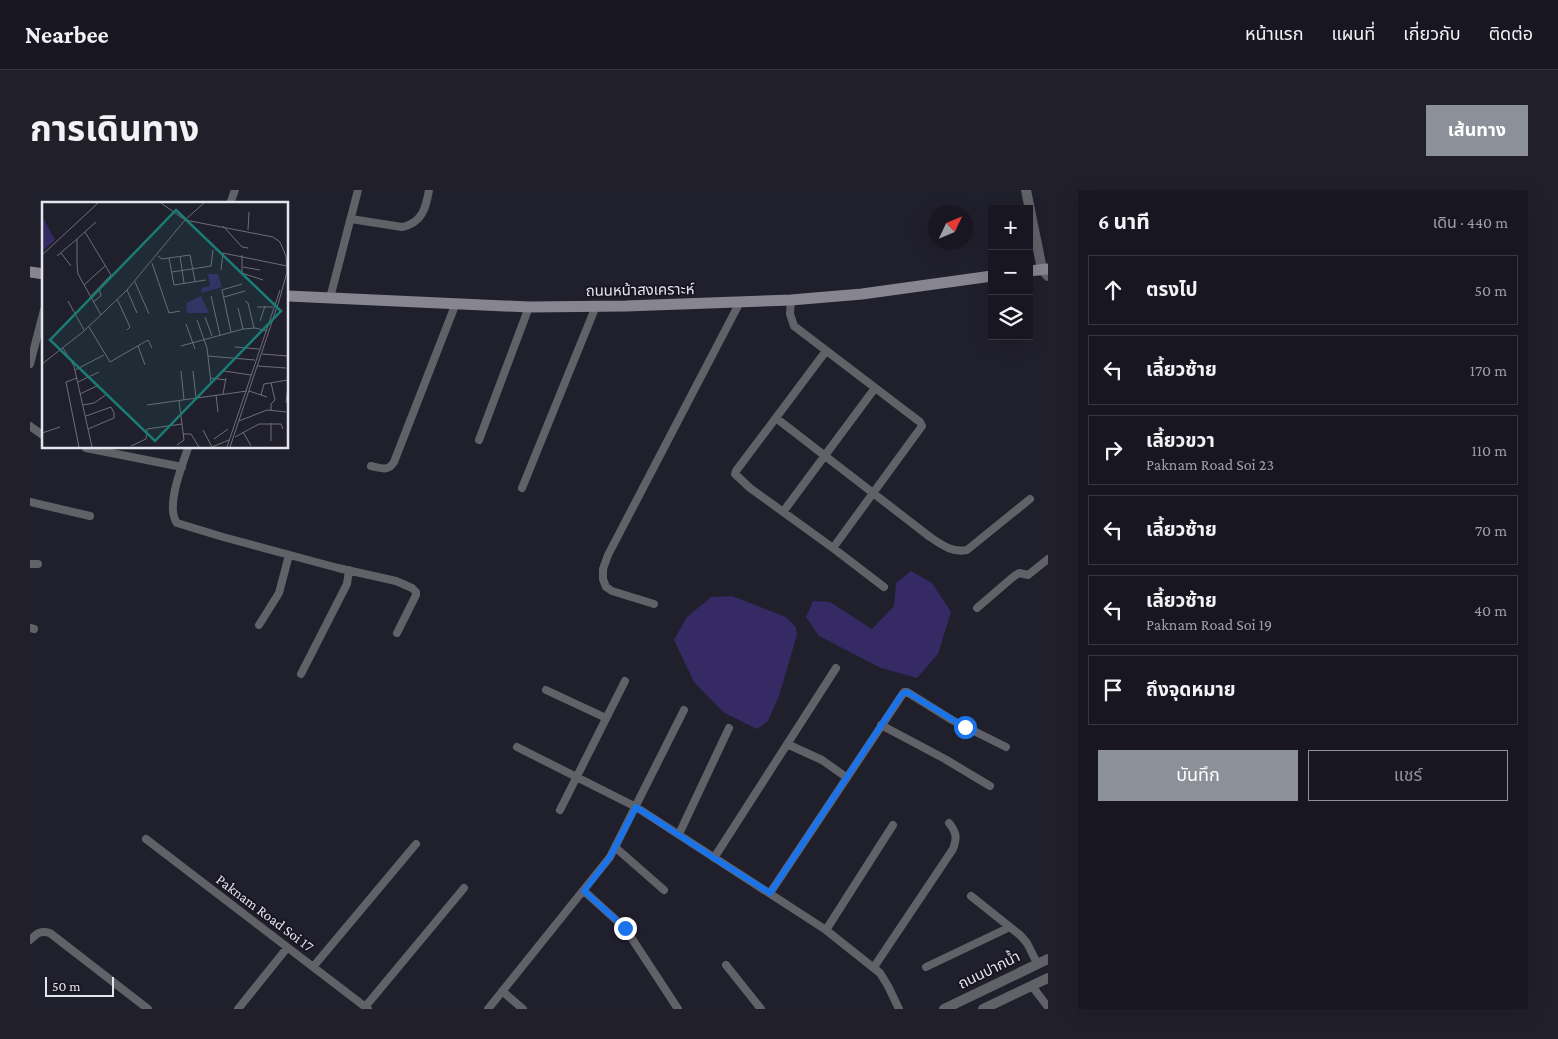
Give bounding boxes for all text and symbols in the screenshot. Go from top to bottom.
text: Nearbee [25,21,109,48]
text: หน้าแรก [1245,24,1303,44]
text: แผนที่ [1331,24,1375,44]
text: เกี่ยวกับ [1403,24,1461,44]
text: ติดต่อ [1489,24,1533,44]
button: เส้นทาง [1426,105,1528,156]
text: การเดินทาง [30,110,199,149]
inset map [42,202,289,449]
north arrow [928,205,973,250]
map controls [988,205,1033,340]
button: + [988,205,1033,250]
text: 6 นาที [1098,210,1150,234]
text: เดิน · 440 m [1433,214,1508,231]
button: − [988,250,1033,295]
icon: ahead [1099,276,1127,304]
text: ตรงไป [1146,279,1198,300]
street label: ถนนหน้าสงเคราะห์ [585,281,695,299]
text: 50 m [1475,282,1507,299]
button: layers [988,295,1033,340]
icon: left [1099,356,1127,384]
text: เลี้ยวซ้าย [1146,359,1217,380]
text: 170 m [1470,362,1507,379]
text: เลี้ยวขวา [1146,430,1215,451]
icon: right [1099,436,1127,464]
text: 110 m [1471,442,1507,459]
text: Paknam Road Soi 23 [1146,456,1274,473]
icon: left [1099,516,1127,544]
text: เลี้ยวซ้าย [1146,519,1217,540]
text: 70 m [1475,522,1507,539]
text: เลี้ยวซ้าย [1146,590,1217,611]
icon: left [1099,596,1127,624]
text: 40 m [1474,602,1507,619]
text: Paknam Road Soi 19 [1146,616,1272,633]
icon: arrive [1099,676,1127,704]
text: ถึงจุดหมาย [1146,679,1236,700]
route start [954,716,977,739]
button: บันทึก [1098,750,1298,801]
button: แชร์ [1308,750,1508,801]
street label: Paknam Road Soi 17 [213,871,317,955]
route end [614,917,637,940]
street label: ถนนปากน้ำ [954,945,1023,992]
scale bar [45,974,114,997]
text: 50 m [52,978,80,994]

